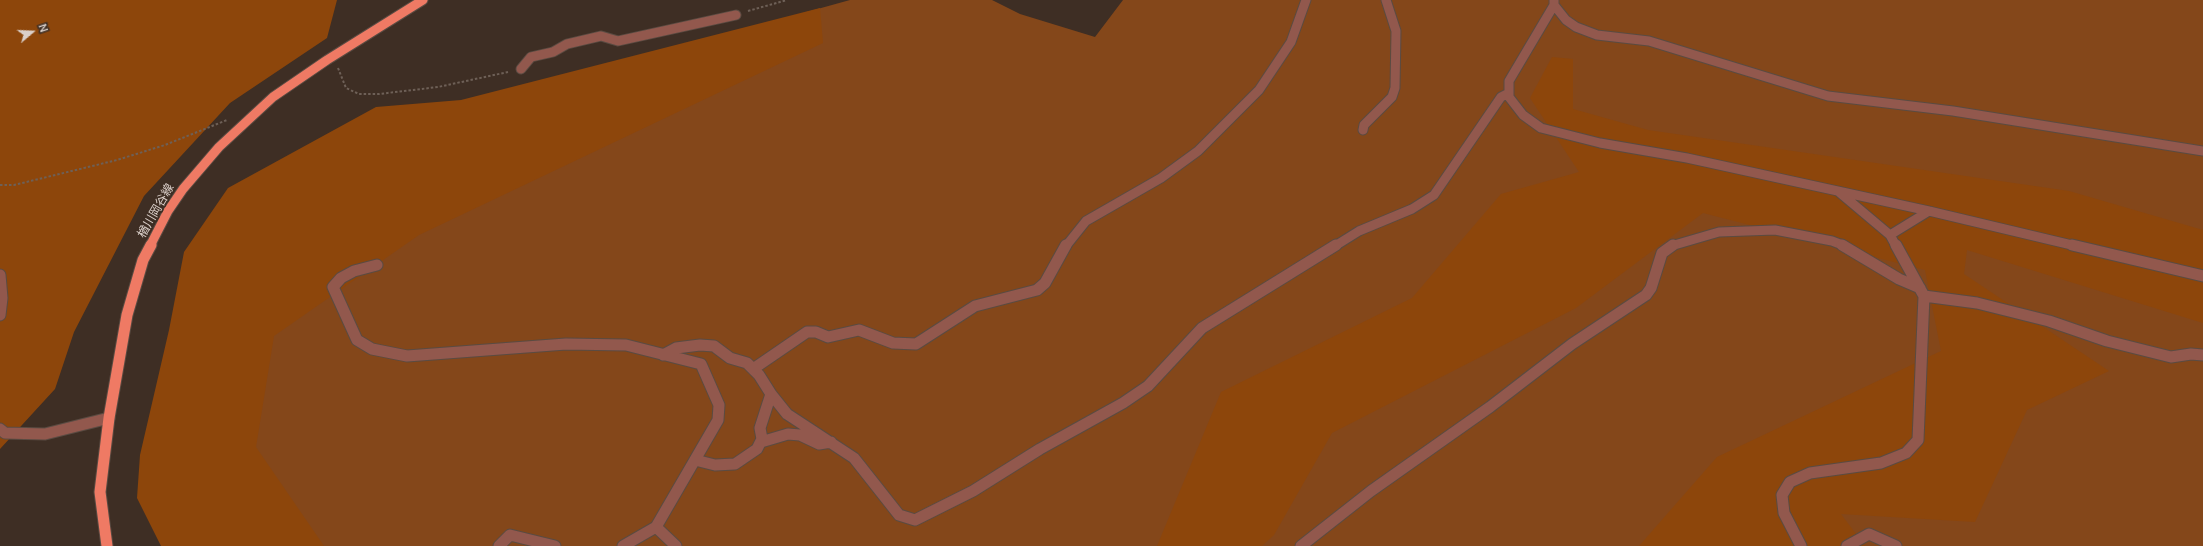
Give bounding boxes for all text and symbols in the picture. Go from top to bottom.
north arrow [12,12,52,52]
text: N [35,22,52,34]
street label: 楢川岡谷線 [135,181,177,241]

